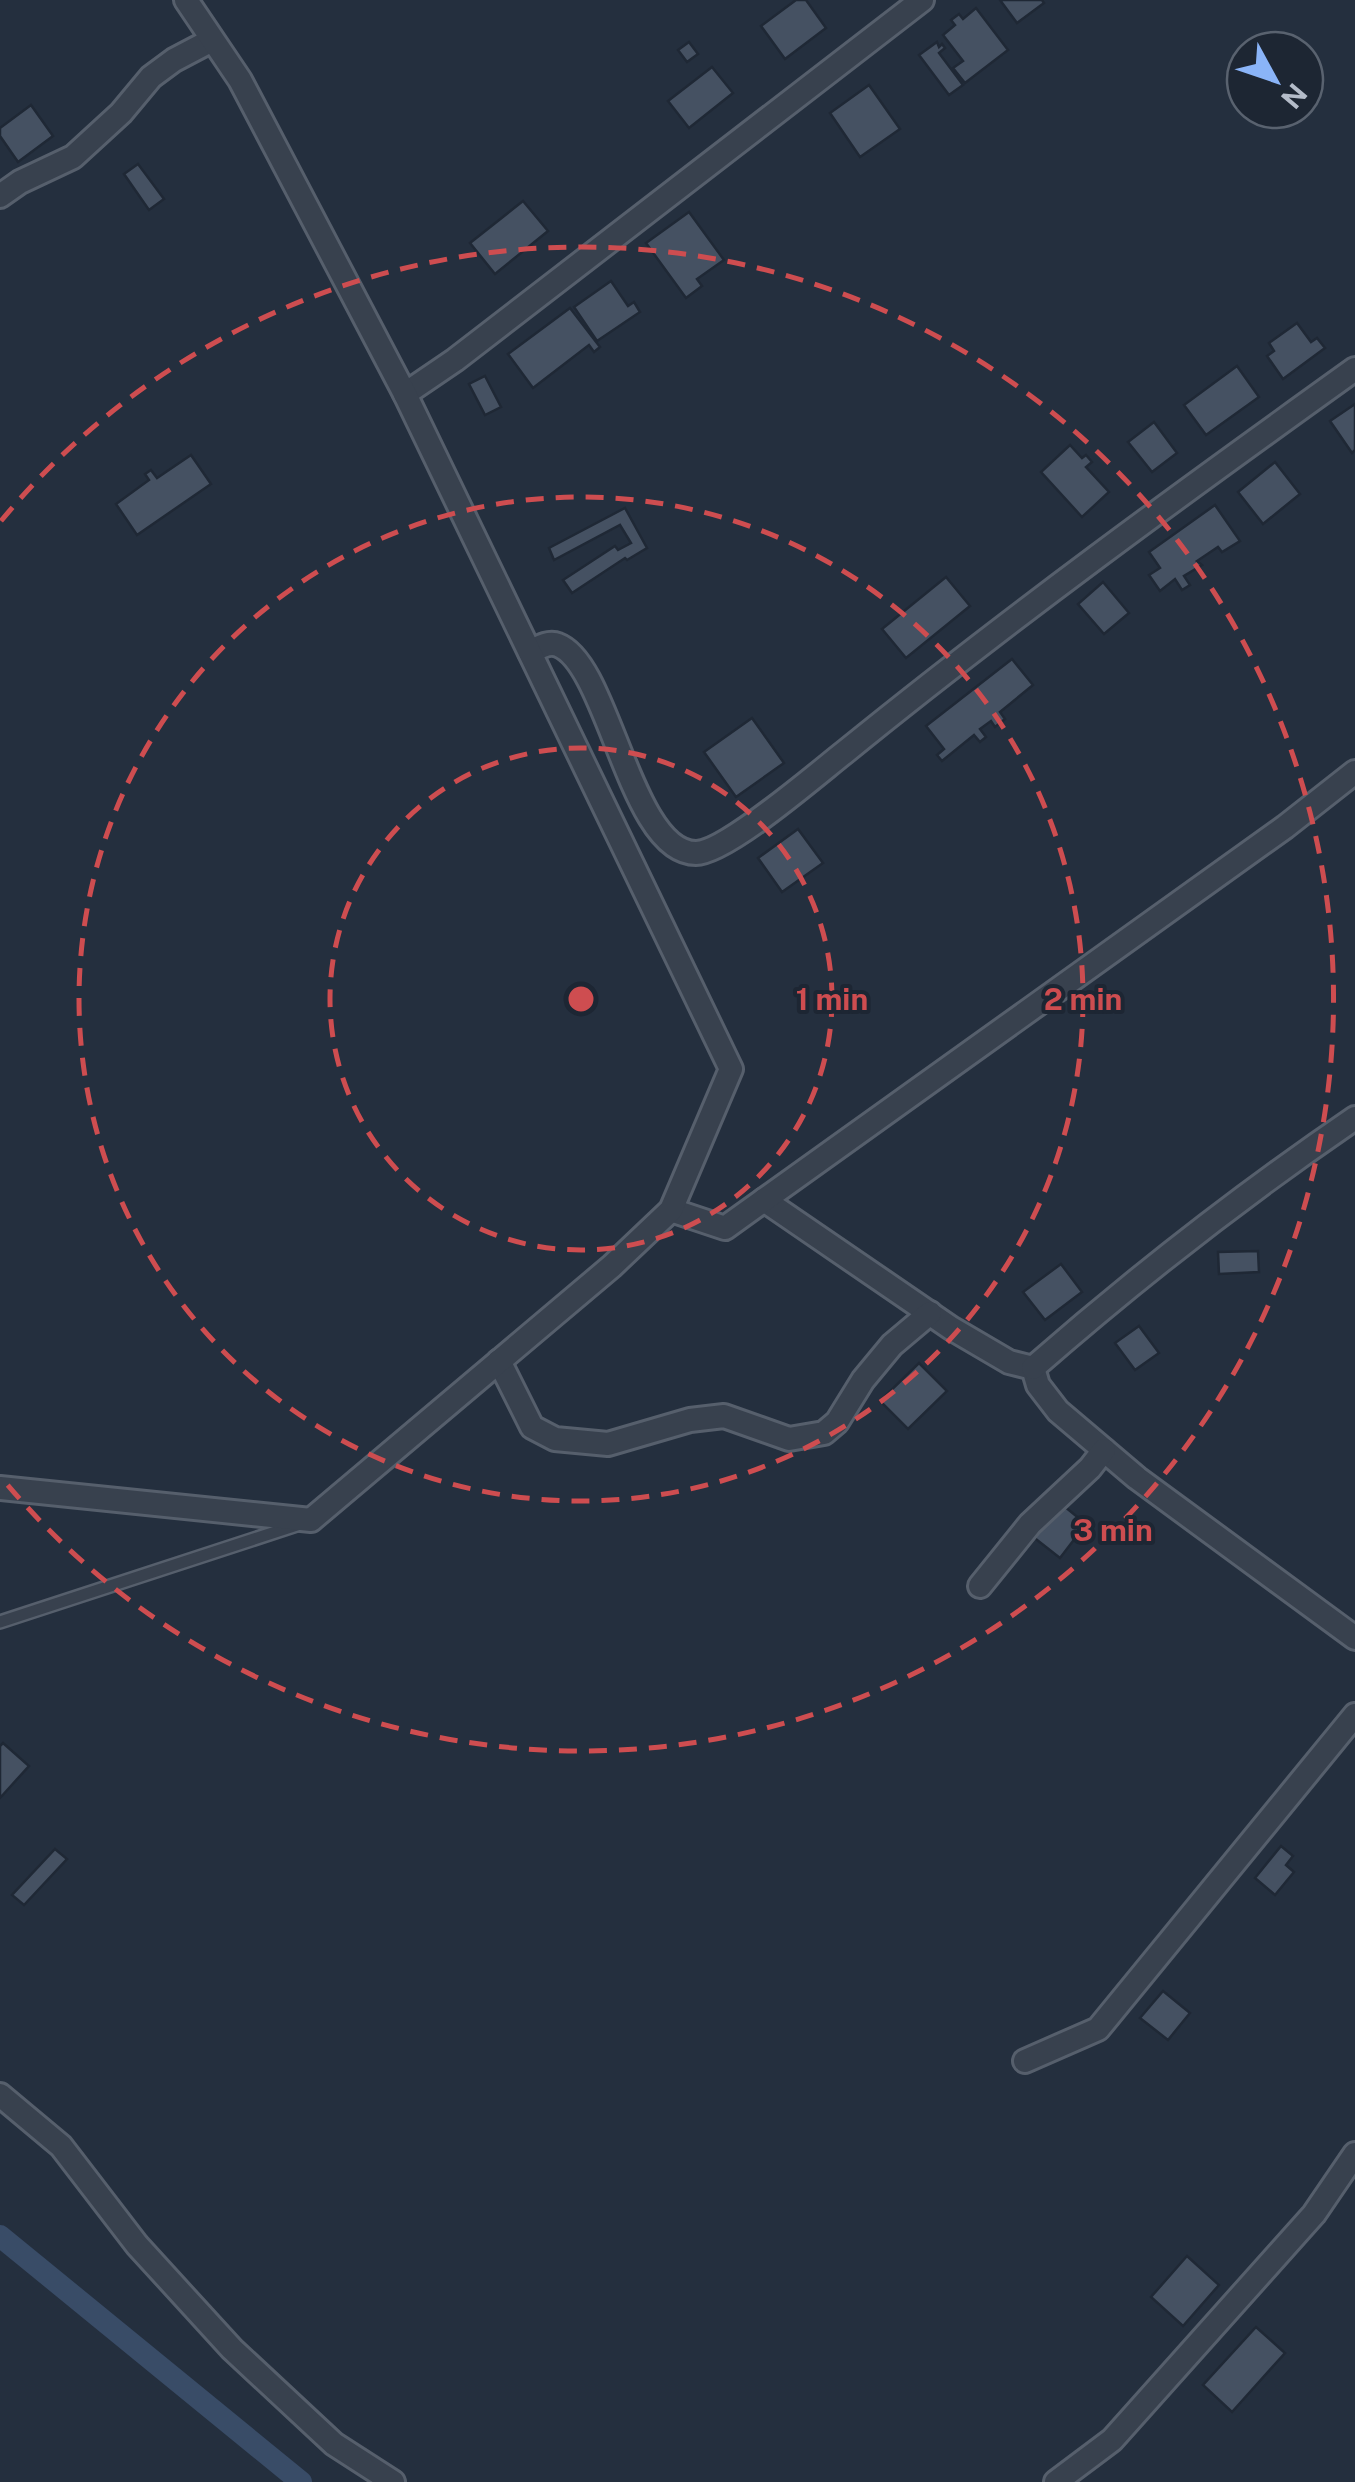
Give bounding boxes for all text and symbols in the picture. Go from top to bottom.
north arrow [1225,30,1325,130]
text: N [1275,77,1314,115]
centre of rings [563,981,599,1017]
text: 1 min [796,981,868,1017]
text: 2 min [1044,981,1122,1017]
text: 3 min [1073,1512,1153,1548]

